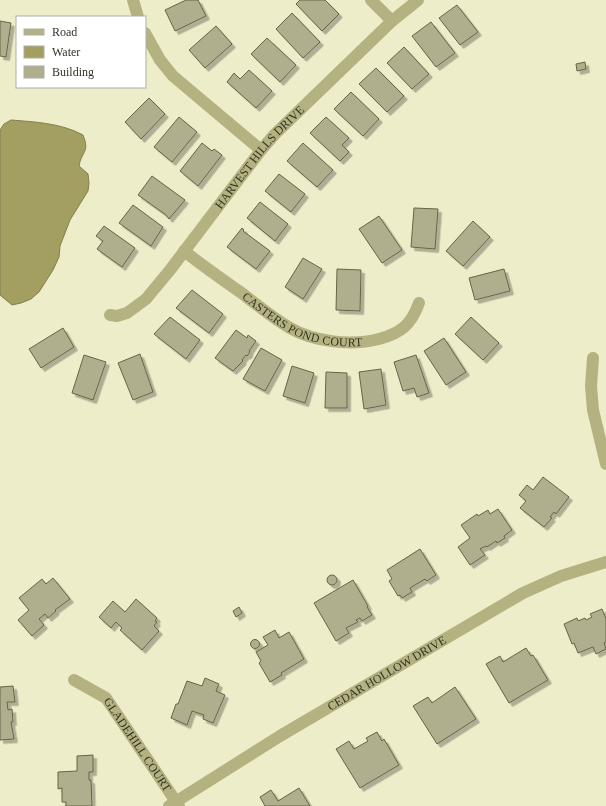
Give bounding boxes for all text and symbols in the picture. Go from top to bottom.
legend [16,16,146,88]
text: Road [52,25,77,39]
text: Water [52,45,80,59]
text: Building [52,65,94,79]
street label: HARVEST HILLS DRIVE [212,103,307,211]
street label: CASTERS POND COURT [240,289,363,349]
street label: CEDAR HOLLOW DRIVE [325,633,448,714]
street label: GLADEHILL COURT [101,695,175,795]

